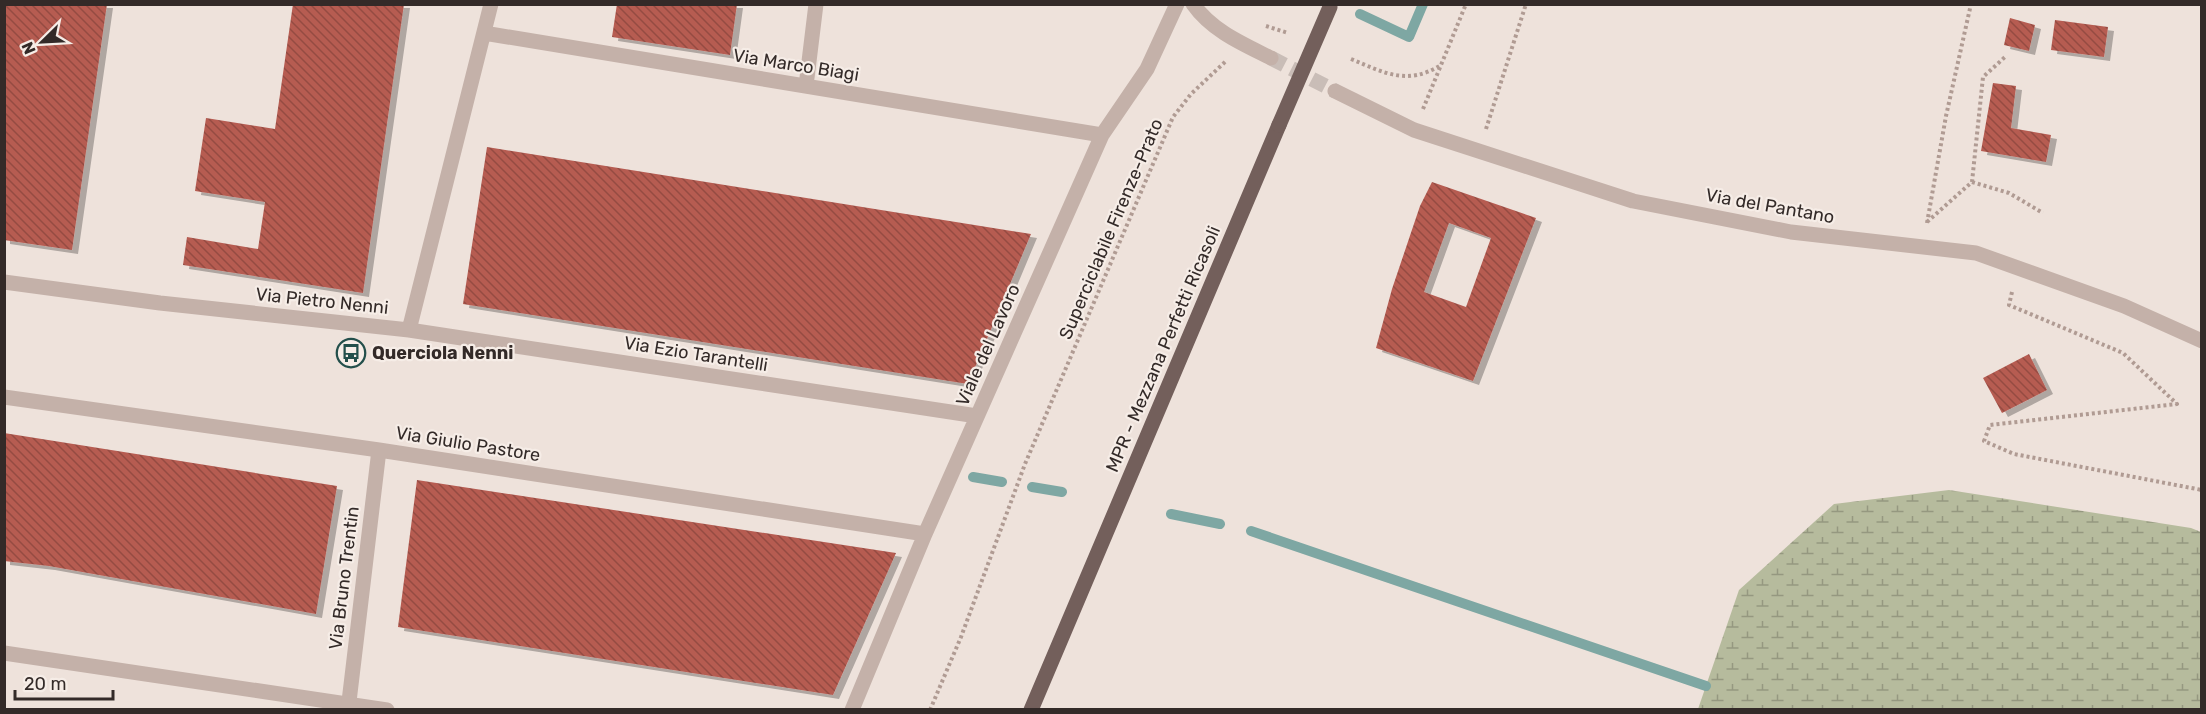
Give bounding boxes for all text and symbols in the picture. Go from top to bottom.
north arrow [12,12,72,72]
text: N [18,39,40,57]
street label: Via Marco Biagi [731,44,861,86]
street label: Superciclabile Firenze-Prato [1054,115,1168,343]
street label: Via del Pantano [1704,184,1836,228]
street label: MPR - Mezzana Perfetti Ricasoli [1101,223,1225,475]
street label: Viale del Lavoro [951,281,1025,409]
street label: Via Pietro Nenni [254,283,390,319]
street label: Via Ezio Tarantelli [622,332,770,376]
bus stop icon: Querciola Nenni [335,337,367,369]
place label: Querciola Nenni [372,342,513,364]
street label: Via Giulio Pastore [394,422,542,466]
street label: Via Bruno Trentin [324,505,364,651]
scale bar [15,663,112,701]
text: 20 m [24,673,66,695]

